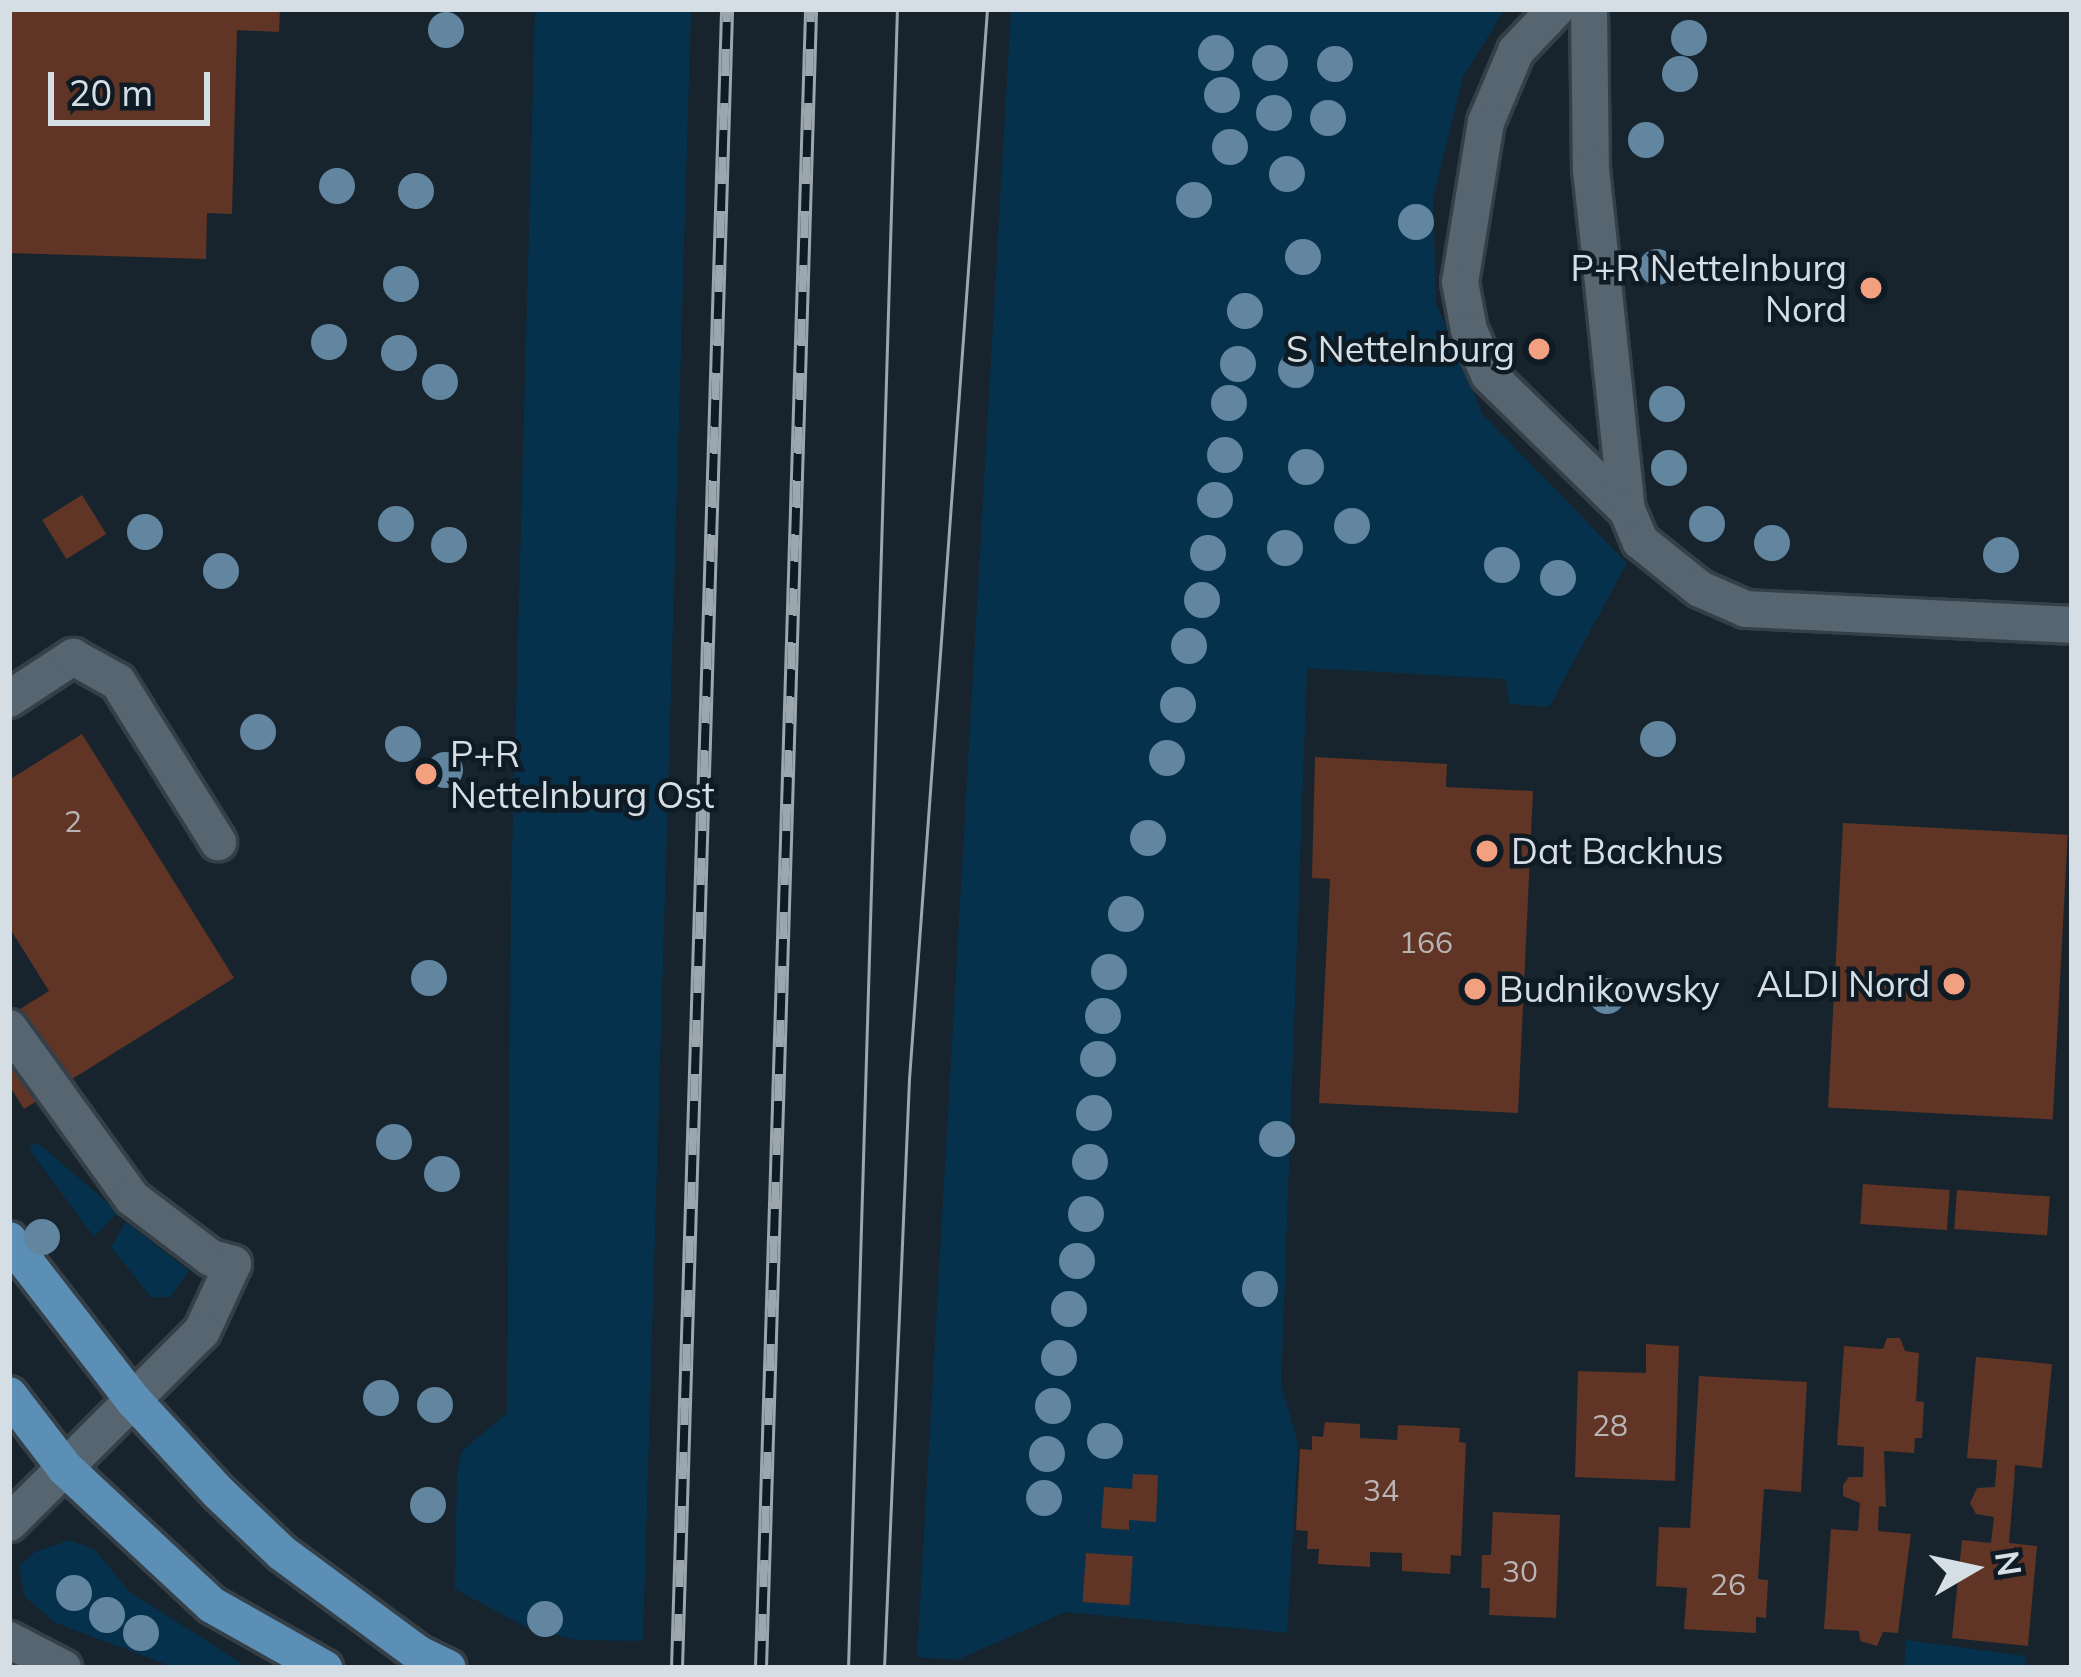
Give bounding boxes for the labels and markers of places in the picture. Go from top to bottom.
place label: P+R Nettelnburg Nord [1570,245,1847,330]
marker: P+R Nettelnburg Nord [1858,275,1884,301]
place label: S Nettelnburg [1286,327,1515,371]
marker: S Nettelnburg [1526,336,1552,362]
place label: P+R Nettelnburg Ost [450,731,715,816]
marker: P+R Nettelnburg Ost [413,761,439,787]
place label: Dat Backhus [1511,829,1724,873]
marker: Dat Backhus [1474,838,1500,864]
place label: ALDI Nord [1756,962,1930,1006]
place label: Budnikowsky [1499,967,1720,1011]
marker: ALDI Nord [1941,971,1967,997]
marker: Budnikowsky [1462,976,1488,1002]

